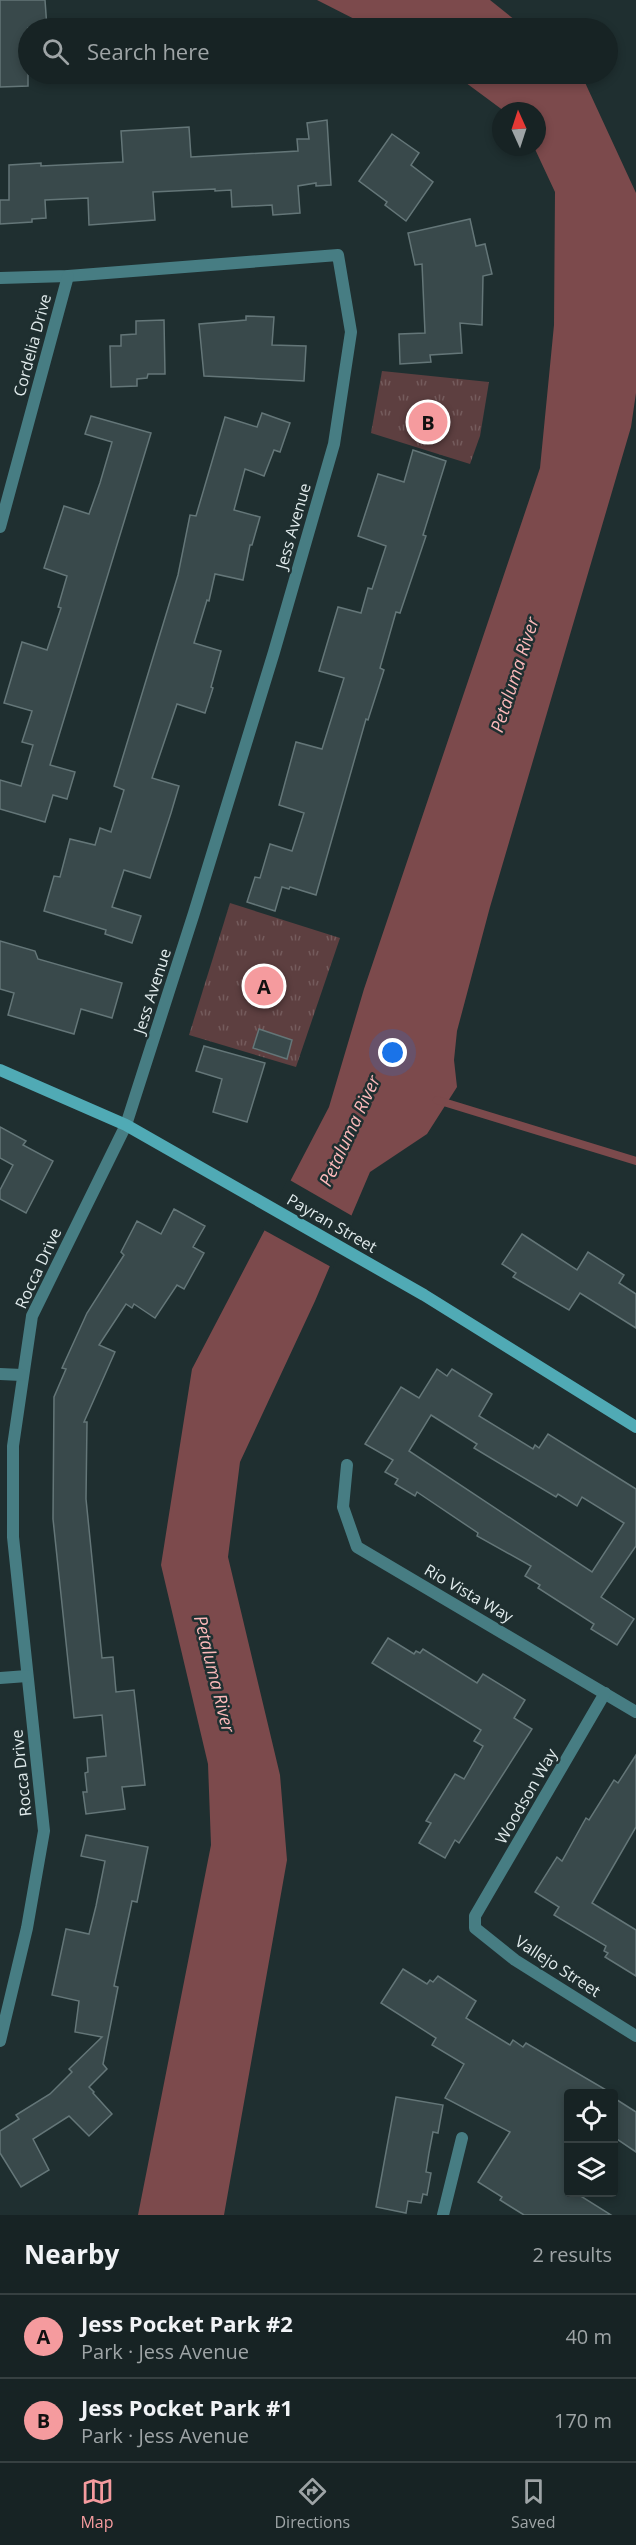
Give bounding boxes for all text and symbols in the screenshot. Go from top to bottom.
search box [18,18,618,84]
icon: search [39,35,72,68]
text: Search here [87,36,210,66]
north arrow [492,102,546,156]
street label: Cordelia Drive [8,291,56,399]
pin: B [408,400,448,444]
street label: Jess Avenue [270,480,316,573]
water label: Petaluma River [484,613,544,735]
street label: Jess Avenue [127,946,176,1038]
pin: A [244,964,284,1008]
your location [378,1038,407,1067]
water label: Petaluma River [313,1070,386,1190]
street label: Payran Street [283,1188,381,1258]
street label: Rocca Drive [10,1224,66,1312]
street label: Rio Vista Way [420,1559,518,1628]
water label: Petaluma River [189,1613,241,1736]
street label: Rocca Drive [6,1729,36,1817]
street label: Woodson Way [490,1743,563,1848]
street label: Vallejo Street [511,1930,605,2002]
map controls [564,2089,618,2197]
button: locate [564,2089,618,2143]
button: layers [564,2143,618,2197]
text: Nearby [24,2236,119,2272]
text: 2 results [532,2241,612,2268]
text: Jess Pocket Park #2 [81,2308,293,2338]
text: A [37,2323,50,2350]
text: 40 m [565,2323,612,2350]
text: Park · Jess Avenue [81,2338,249,2365]
text: Jess Pocket Park #1 [81,2392,293,2422]
text: B [37,2407,50,2434]
text: 170 m [554,2407,612,2434]
text: Park · Jess Avenue [81,2422,249,2449]
tab: Map [80,2475,114,2533]
tab: Directions [274,2475,350,2533]
tab: Saved [511,2475,556,2533]

